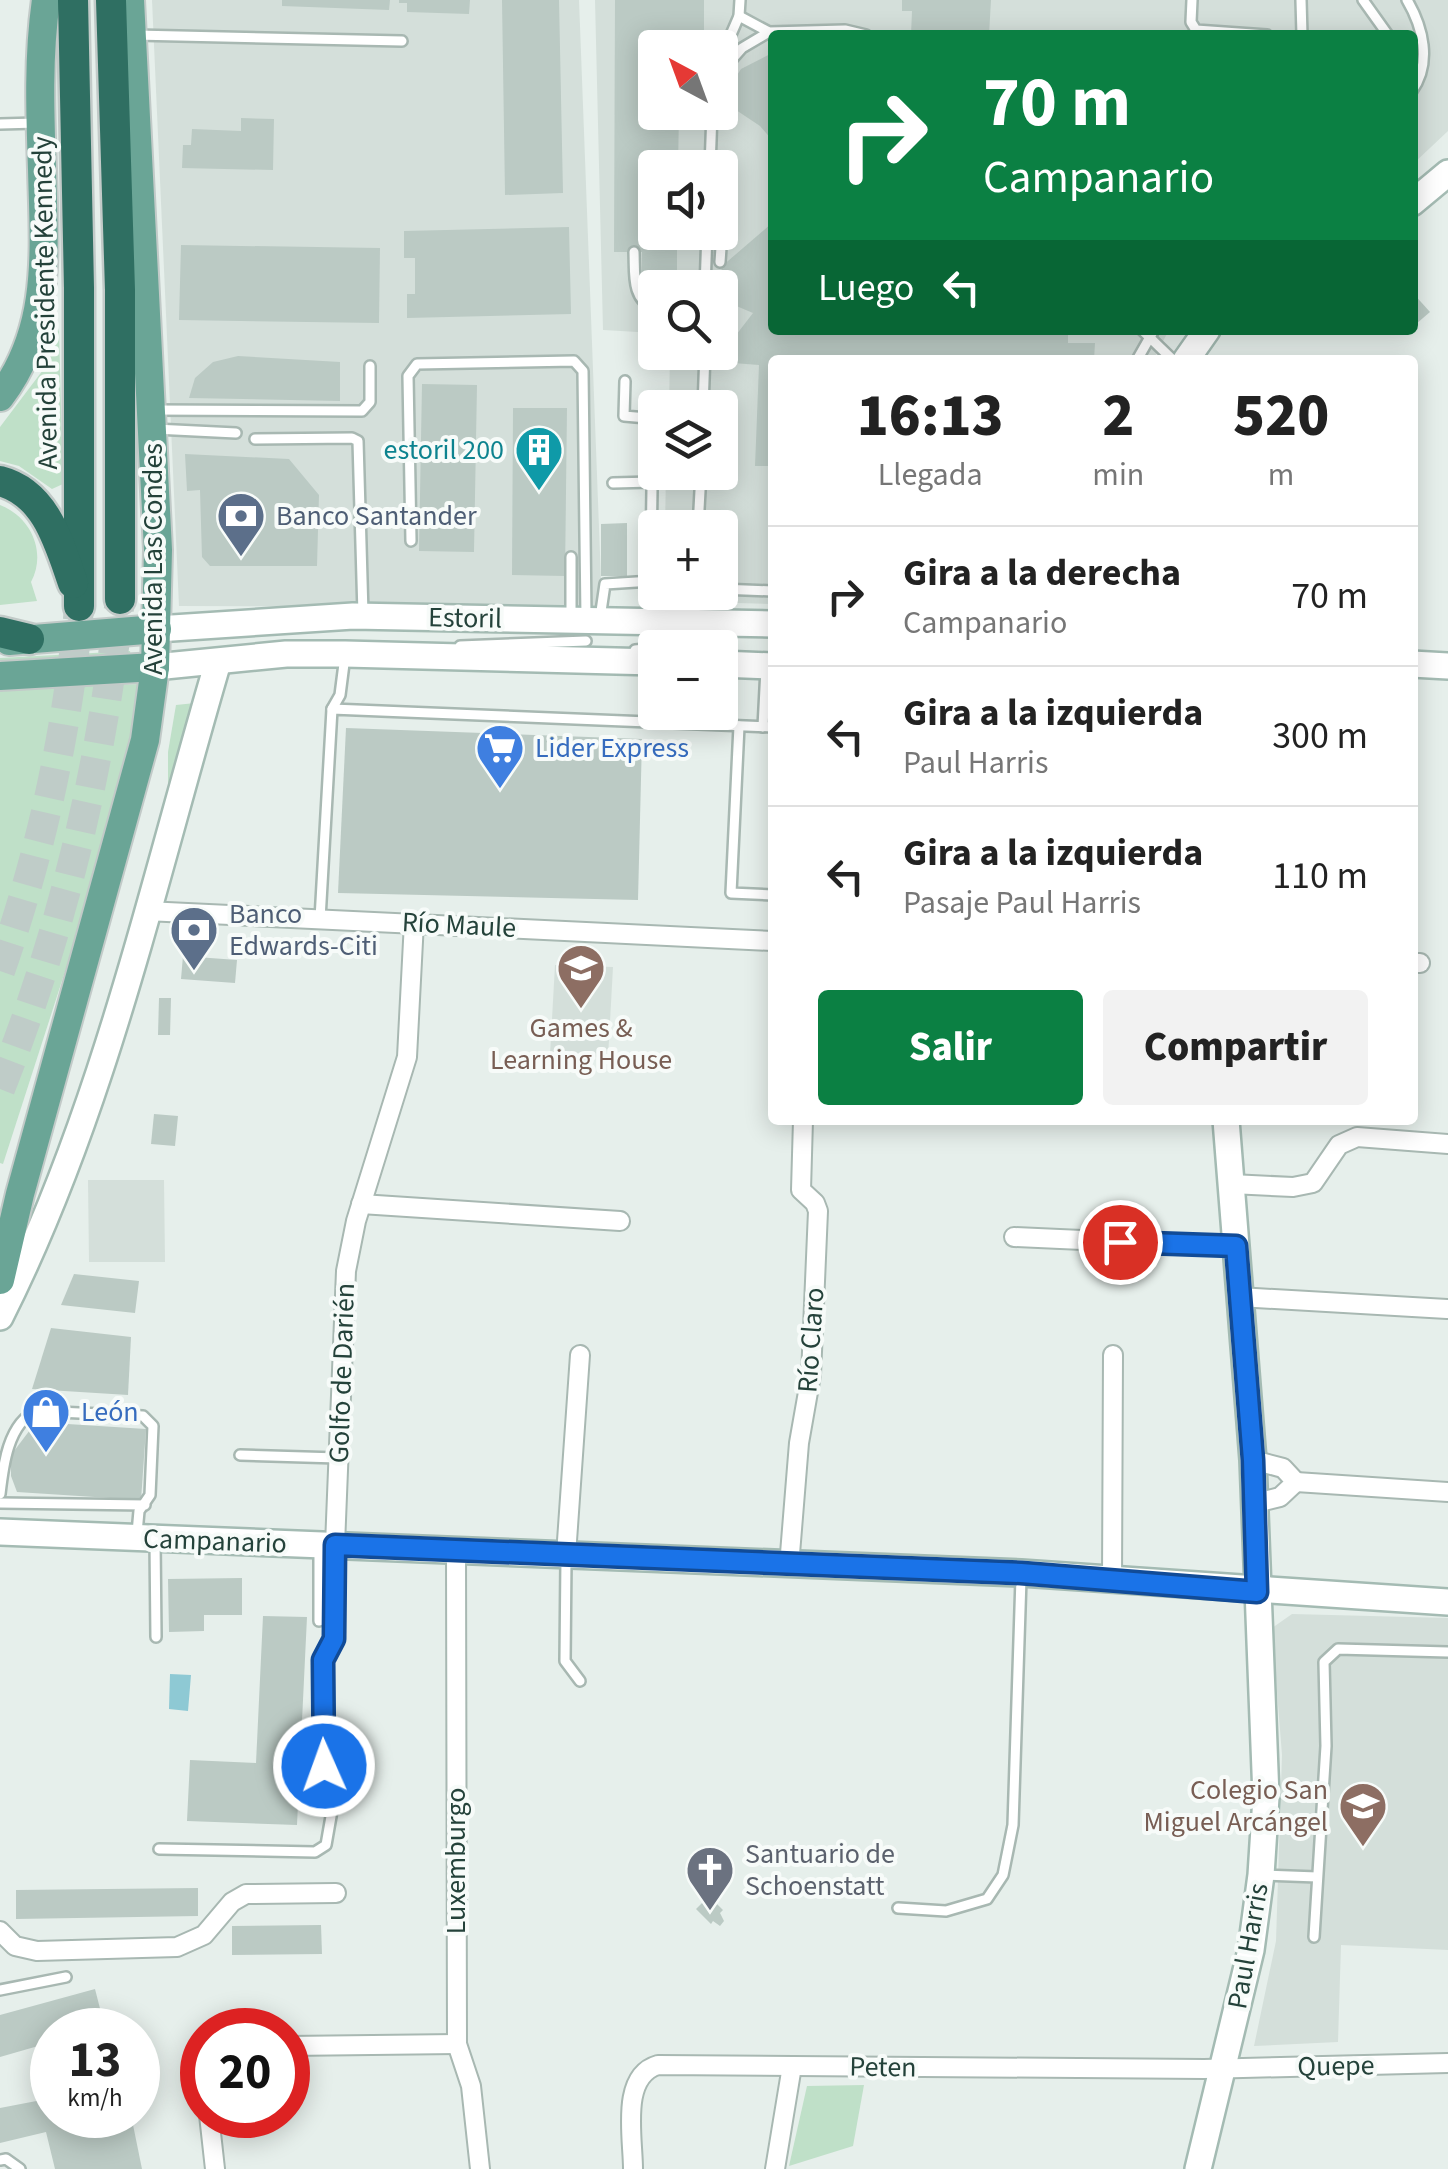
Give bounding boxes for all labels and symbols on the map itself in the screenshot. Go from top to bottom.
north arrow [638,30,738,130]
street label: Avenida Presidente Kennedy [22,136,68,470]
building icon: estoril 200 [513,424,565,492]
place label: estoril 200 [384,430,504,470]
street label: Avenida Las Condes [133,443,173,675]
bank icon: Banco Santander [215,490,267,558]
place label: Banco Santander [276,496,477,536]
street label: Estoril [428,597,502,639]
supermarket icon: Lider Express [474,722,526,790]
place label: Lider Express [535,728,689,768]
place label: Banco Edwards-Citi [229,894,378,966]
street label: Río Maule [401,902,517,948]
bank icon: Banco Edwards-Citi [168,904,220,972]
school or university icon: Games & Learning House [555,942,607,1010]
place label: Games & Learning House [490,1008,672,1080]
pin [1078,1200,1163,1285]
street label: Golfo de Darién [319,1282,365,1464]
street label: Río Claro [787,1286,835,1394]
shop icon: León [20,1386,72,1454]
place label: León [81,1392,139,1432]
street label: Campanario [142,1519,288,1563]
position arrow [272,1714,376,1818]
place label: Colegio San Miguel Arcángel [1143,1770,1328,1842]
school or university icon: Colegio San Miguel Arcángel [1337,1780,1389,1848]
street label: Luxemburgo [436,1788,476,1934]
place label: Santuario de Schoenstatt [745,1834,895,1906]
church icon: Santuario de Schoenstatt [684,1844,736,1912]
street label: Paul Harris [1217,1880,1279,2012]
speed limit sign: 20 [180,2008,310,2138]
street label: Quepe [1297,2045,1375,2087]
street label: Peten [849,2046,917,2088]

